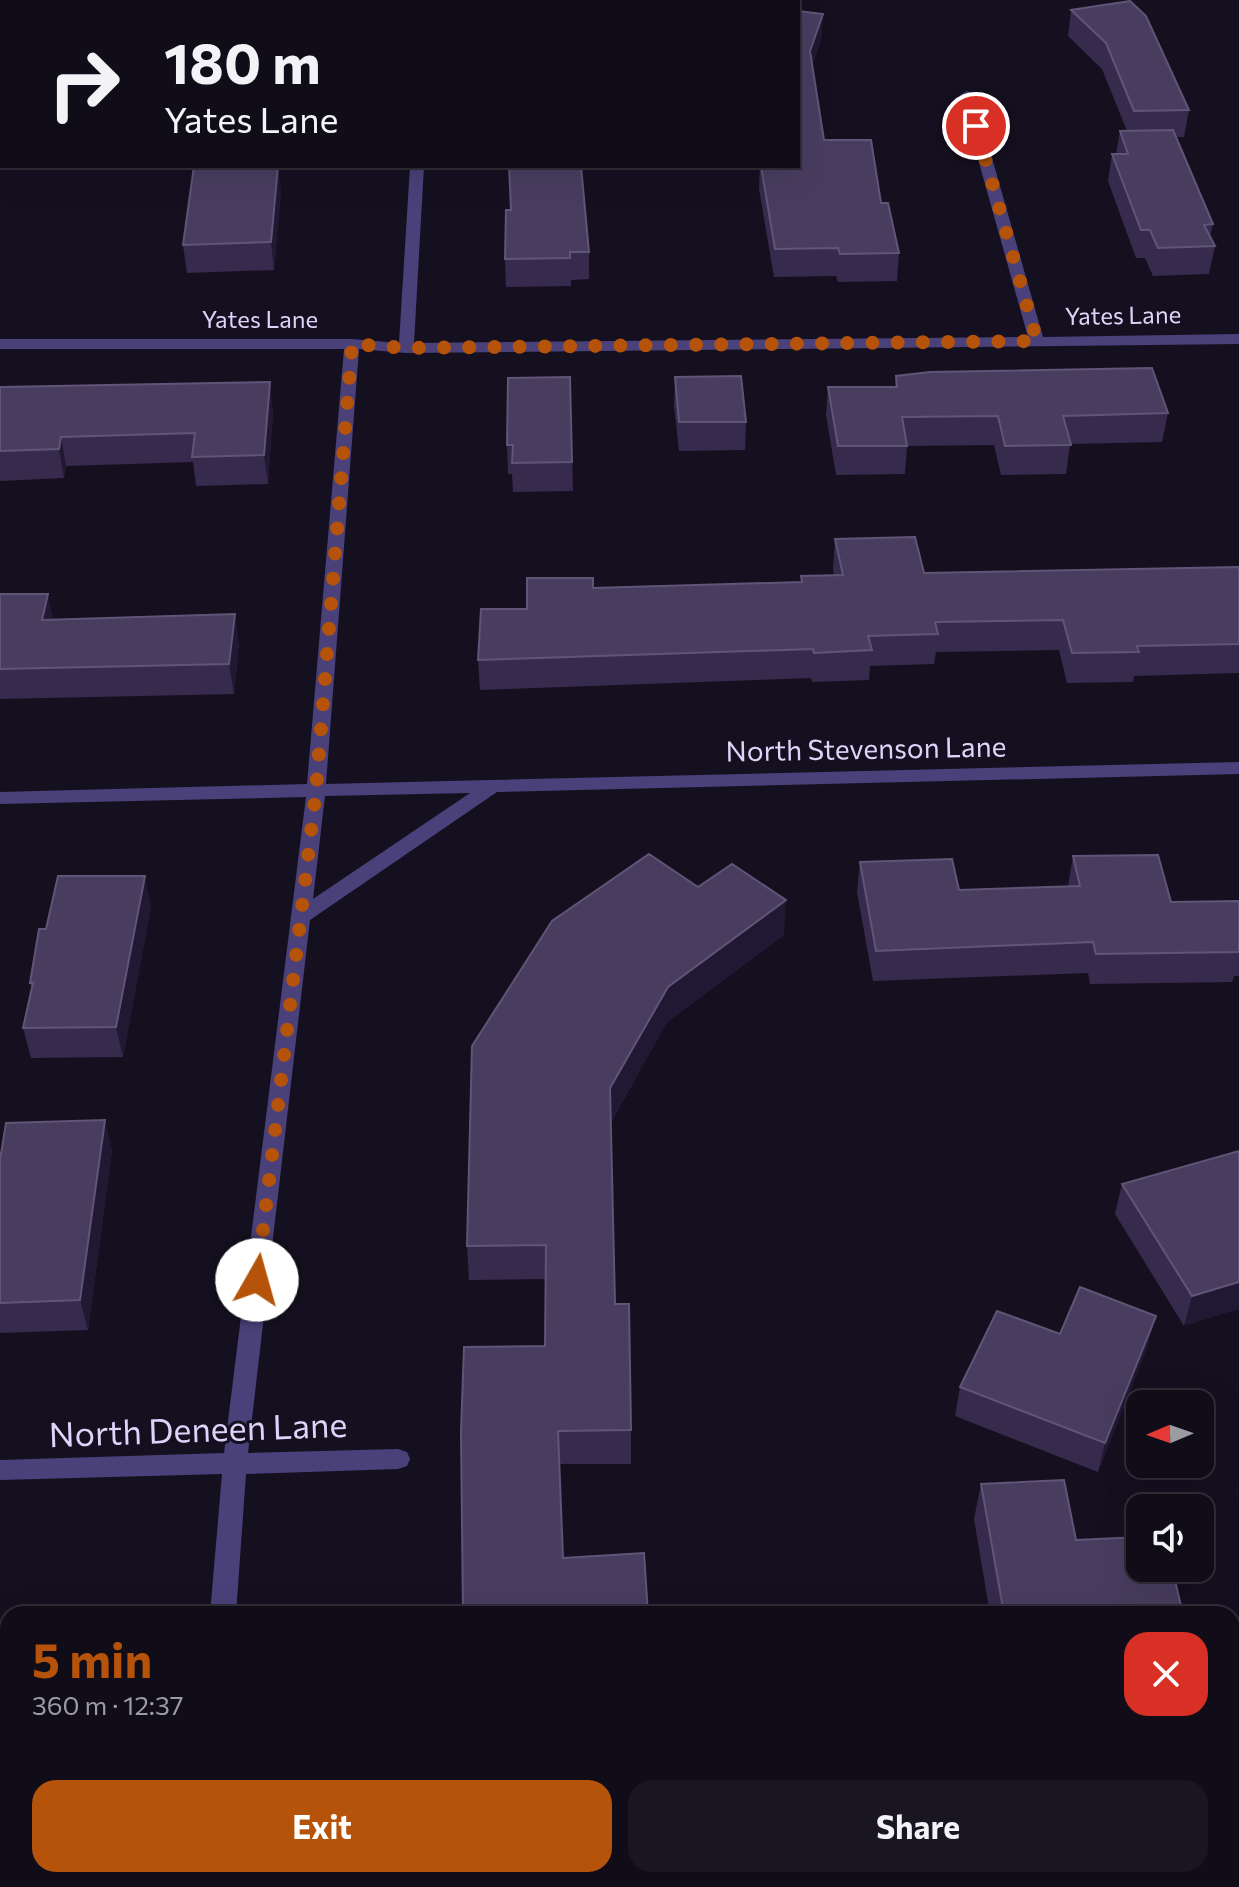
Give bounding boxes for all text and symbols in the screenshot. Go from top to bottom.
text: 180 m [164,27,321,96]
icon: right [32,32,136,136]
pin [942,92,1010,160]
text: Yates Lane [164,96,339,140]
icon: arrive [954,104,998,148]
street label: Yates Lane [1065,299,1181,330]
street label: Yates Lane [202,304,318,333]
street label: North Stevenson Lane [725,729,1007,767]
position arrow [215,1238,299,1322]
north arrow [1126,1390,1214,1478]
map controls [1126,1390,1214,1582]
street label: North Deneen Lane [48,1402,348,1454]
button: sound [1126,1494,1214,1582]
text: 5 min [32,1629,152,1688]
button: close [1124,1632,1208,1716]
text: 360 m · 12:37 [32,1689,183,1720]
button: Exit [32,1780,612,1872]
button: Share [628,1780,1208,1872]

